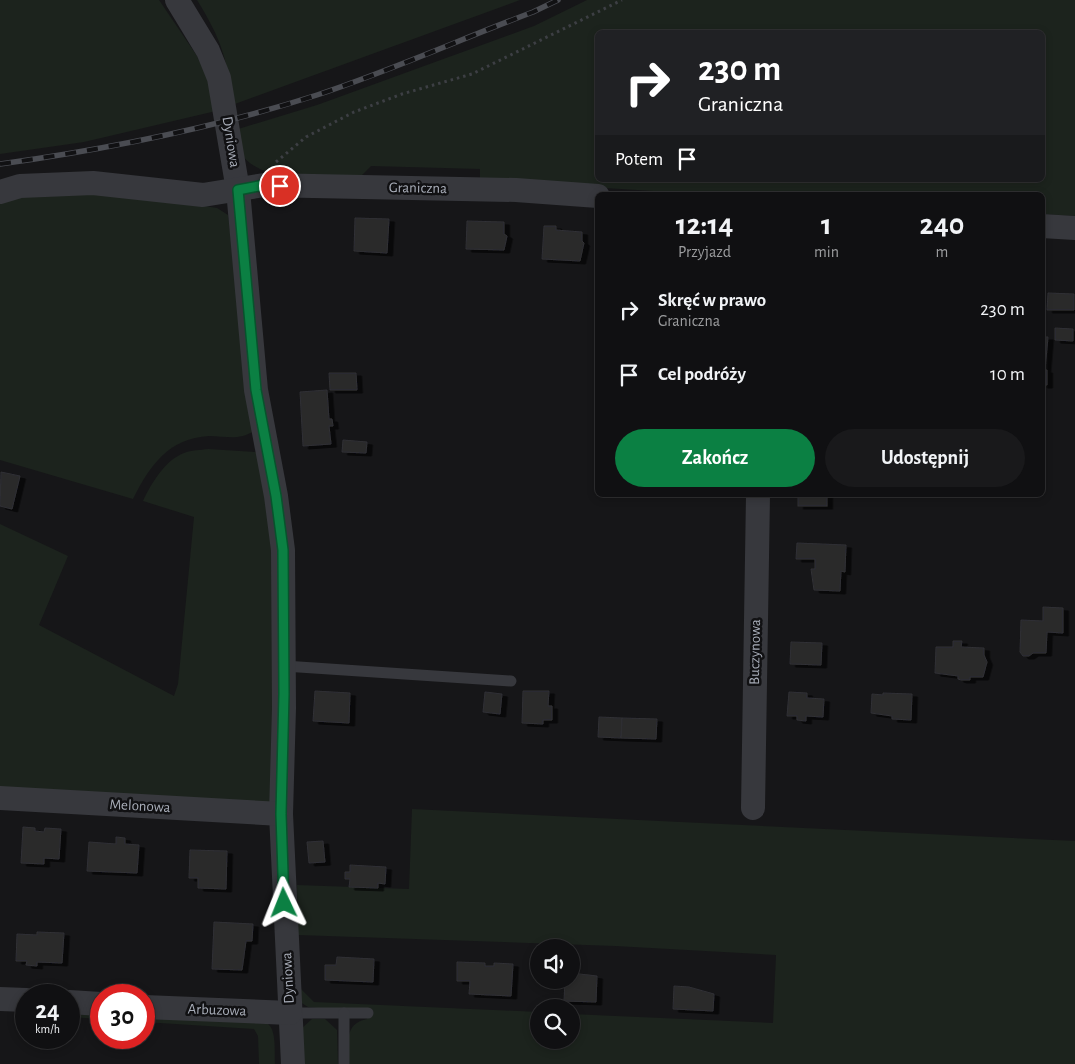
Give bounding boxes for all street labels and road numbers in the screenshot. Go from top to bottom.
street label: Dyniowa [220,115,242,169]
street label: Graniczna [389,180,447,196]
street label: Buczynowa [747,619,763,685]
street label: Melonowa [109,797,171,815]
street label: Dyniowa [279,952,297,1004]
street label: Arbuzowa [187,1001,247,1019]

